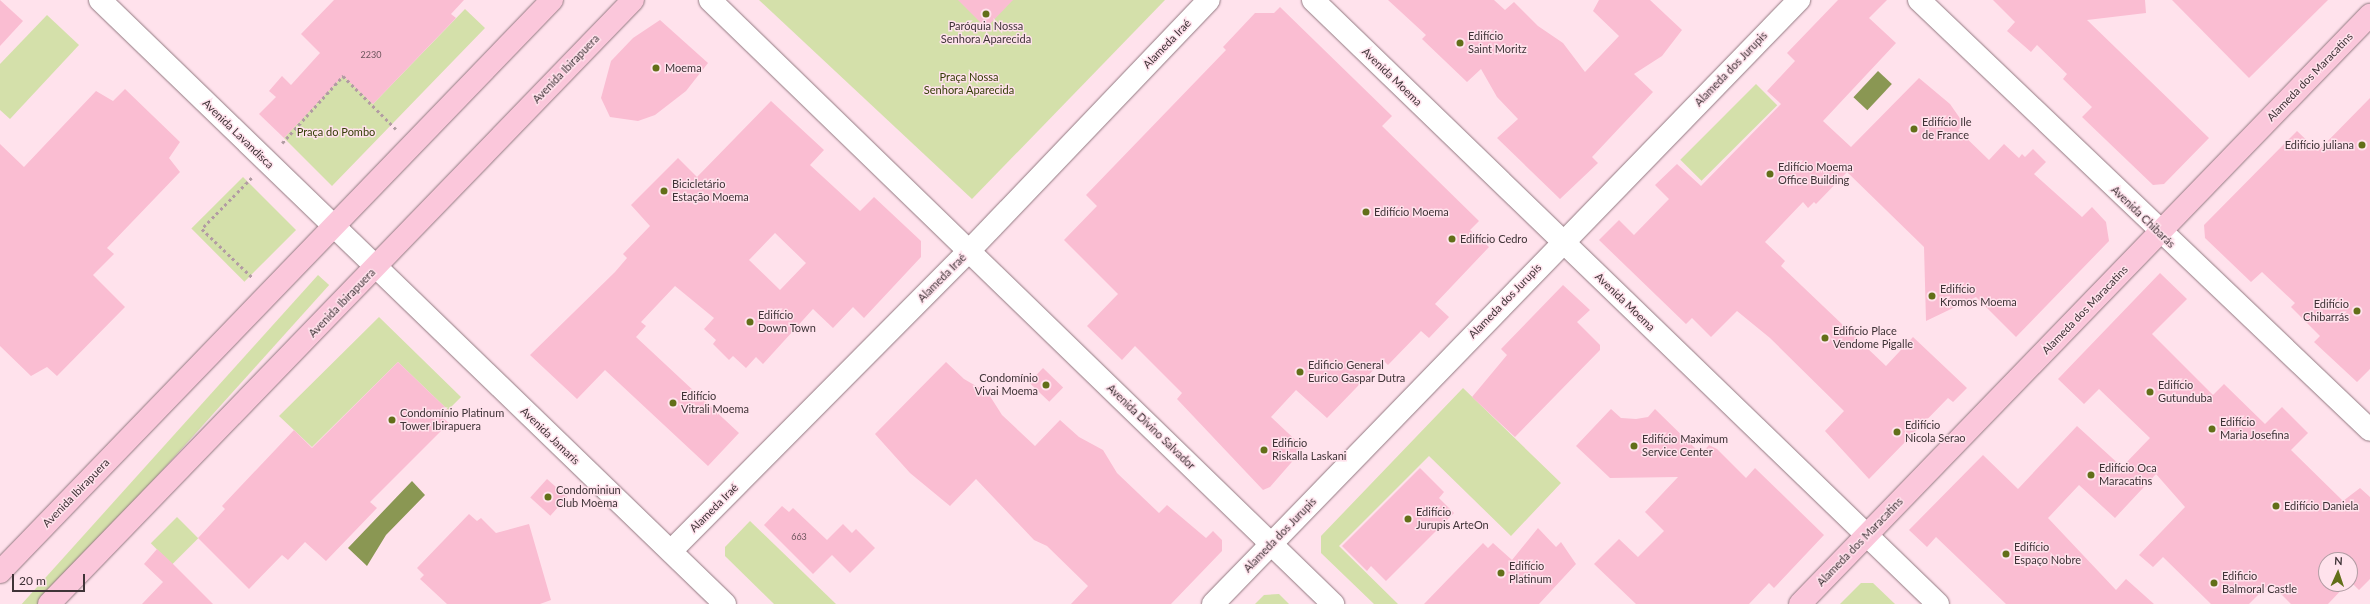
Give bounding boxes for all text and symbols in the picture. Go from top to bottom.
marker: Paróquia Nossa Senhora Aparecida [981,9,991,19]
street label: Alameda Iraé [1140,17,1194,71]
place label: Paróquia Nossa Senhora Aparecida [941,20,1031,46]
street label: Alameda dos Jurupis [1692,29,1770,109]
place label: Edifício Saint Moritz [1468,30,1527,56]
street label: Alameda dos Maracatins [2264,30,2356,124]
street label: Avenida Ibirapuera [530,32,602,106]
marker: Edifício Saint Moritz [1455,38,1465,48]
street label: Avenida Moema [1359,45,1425,109]
house number: 2230 [361,50,381,60]
place label: Moema [665,61,702,75]
marker: Moema [650,62,662,74]
park label: Praça Nossa Senhora Aparecida [924,71,1014,97]
street label: Avenida Lavandisca [200,97,276,171]
place label: Edifício Ile de France [1922,116,1972,142]
marker: Edifício Ile de France [1909,124,1919,134]
park label: Praça do Pombo [297,125,375,139]
place label: Edifício juliana [2285,138,2354,152]
marker: Edifício juliana [2357,140,2367,150]
place label: Edifício Moema Office Building [1778,161,1853,187]
marker: Edifício Moema Office Building [1765,169,1775,179]
place label: Bicicletário Estação Moema [672,178,749,204]
street label: Avenida Chibarás [2108,183,2178,251]
marker: Bicicletário Estação Moema [659,186,669,196]
place label: Edifício Moema [1374,205,1449,219]
marker: Edifício Moema [1361,207,1371,217]
place label: Edifício Cedro [1460,232,1527,246]
marker: Edifício Cedro [1447,234,1457,244]
street label: Alameda Iraé [915,251,969,305]
street label: Alameda dos Jurupis [1466,261,1544,341]
street label: Alameda dos Maracatins [2039,263,2131,357]
street label: Avenida Ibirapuera [306,266,378,340]
street label: Avenida Moema [1592,270,1658,334]
place label: Edifício Kromos Moema [1940,283,2017,309]
marker: Edifício Kromos Moema [1927,291,1937,301]
place label: Edifício Chibarrás [2303,298,2349,324]
marker: Edifício Chibarrás [2352,306,2362,316]
place label: Edifício Down Town [758,309,816,335]
marker: Edifício Down Town [745,317,755,327]
place label: Edificio Place Vendome Pigalle [1833,325,1913,351]
marker: Edificio Place Vendome Pigalle [1820,333,1830,343]
place label: Edificio General Eurico Gaspar Dutra [1308,359,1406,385]
marker: Edificio General Eurico Gaspar Dutra [1295,367,1305,377]
place label: Condomínio Vivai Moema [975,372,1038,398]
place label: Edifício Gutunduba [2158,379,2212,405]
marker: Condomínio Vivai Moema [1041,380,1051,390]
street label: Avenida Divino Salvador [1104,381,1198,473]
marker: Edifício Gutunduba [2145,387,2155,397]
place label: Edifício Vitrali Moema [681,390,749,416]
marker: Edifício Vitrali Moema [668,398,678,408]
street label: Avenida Jamaris [518,404,582,468]
place label: Condomínio Platinum Tower Ibirapuera [400,407,504,433]
marker: Condomínio Platinum Tower Ibirapuera [387,415,397,425]
place label: Edifício Maria Josefina [2220,416,2290,442]
place label: Edifício Nicola Serao [1905,419,1966,445]
marker: Edifício Maria Josefina [2207,424,2217,434]
marker: Edifício Nicola Serao [1892,427,1902,437]
place label: Edifício Maximum Service Center [1642,433,1728,459]
place label: Edificio Riskalla Laskani [1272,437,1346,463]
marker: Edifício Maximum Service Center [1629,441,1639,451]
marker: Edificio Riskalla Laskani [1259,445,1269,455]
street label: Avenida Ibirapuera [40,456,112,530]
place label: Edifício Oca Maracatins [2099,462,2157,488]
marker: Edifício Oca Maracatins [2086,470,2096,480]
street label: Alameda Iraé [687,481,741,535]
place label: Condominiun Club Moema [556,484,621,510]
marker: Condominiun Club Moema [543,492,553,502]
street label: Alameda dos Jurupis [1241,495,1319,575]
street label: Alameda dos Maracatins [1814,495,1906,589]
place label: Edifício Daniela [2284,499,2358,513]
marker: Edifício Daniela [2271,501,2281,511]
place label: Edifício Jurupis ArteOn [1416,506,1489,532]
marker: Edifício Jurupis ArteOn [1403,514,1413,524]
house number: 663 [791,532,807,542]
place label: Edifício Espaço Nobre [2014,541,2081,567]
marker: Edifício Espaço Nobre [2001,549,2011,559]
north arrow [2318,552,2358,592]
text: N [2334,554,2343,567]
place label: Edifício Platinum [1509,560,1552,586]
scale bar [14,566,87,592]
marker: Edifício Platinum [1496,568,1506,578]
place label: Edificio Balmoral Castle [2222,570,2297,596]
text: 20 m [19,573,46,588]
marker: Edificio Balmoral Castle [2209,578,2219,588]

